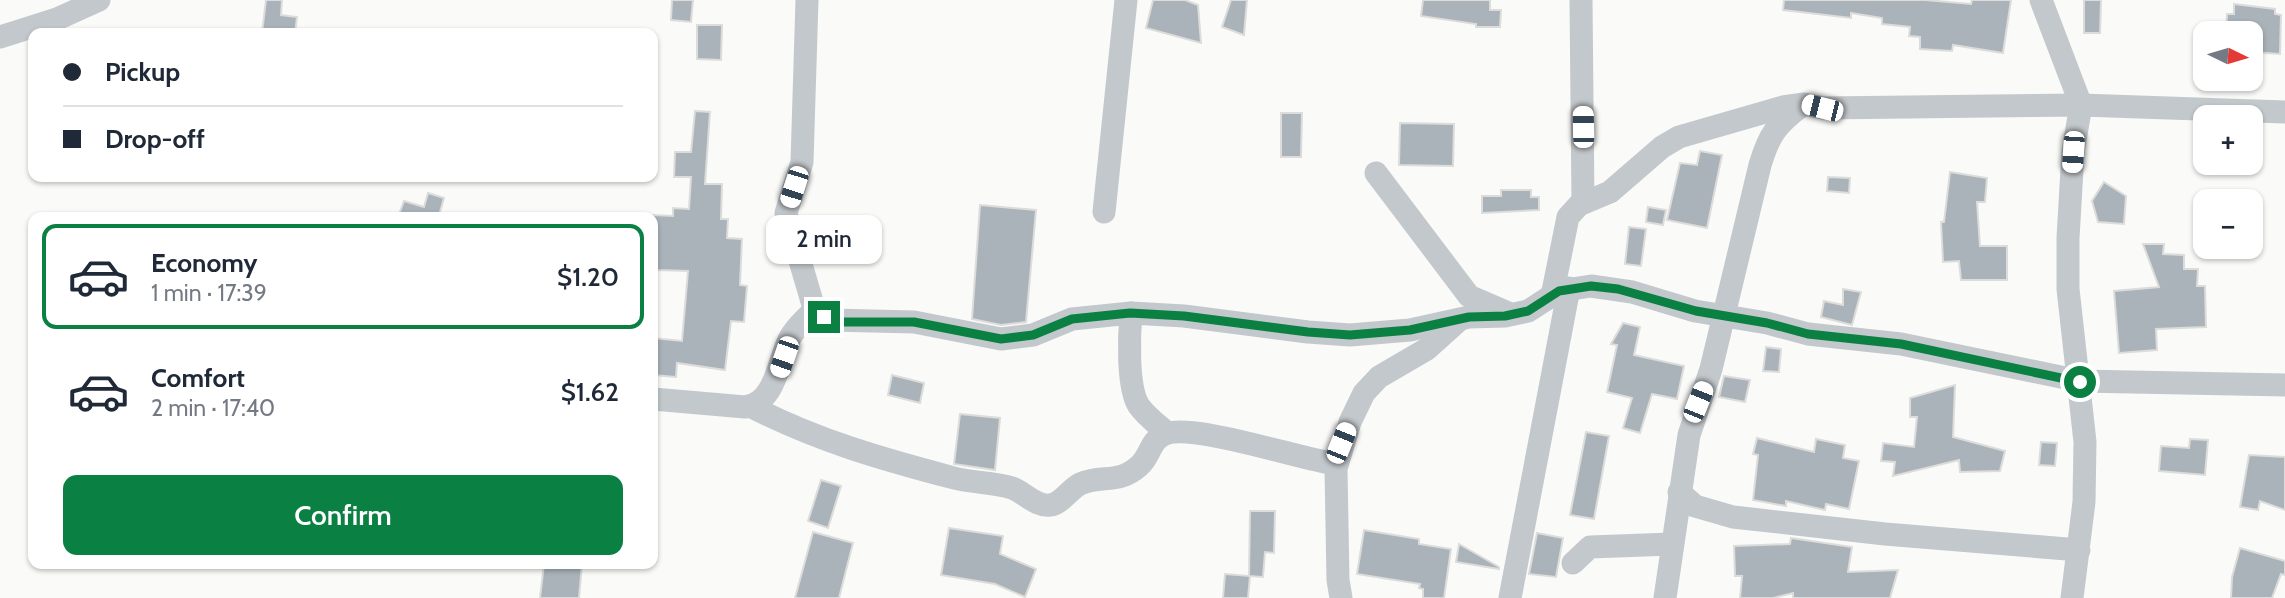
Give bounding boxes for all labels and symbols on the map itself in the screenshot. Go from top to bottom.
north arrow [2193,21,2263,91]
car [1800,93,1845,123]
car [1573,106,1594,148]
car [2062,130,2085,174]
car [778,164,811,210]
callout: 2 min [766,216,882,264]
route end [808,301,840,333]
car [768,334,801,380]
route start [2064,366,2096,398]
car [1681,379,1716,425]
car [1324,420,1359,466]

